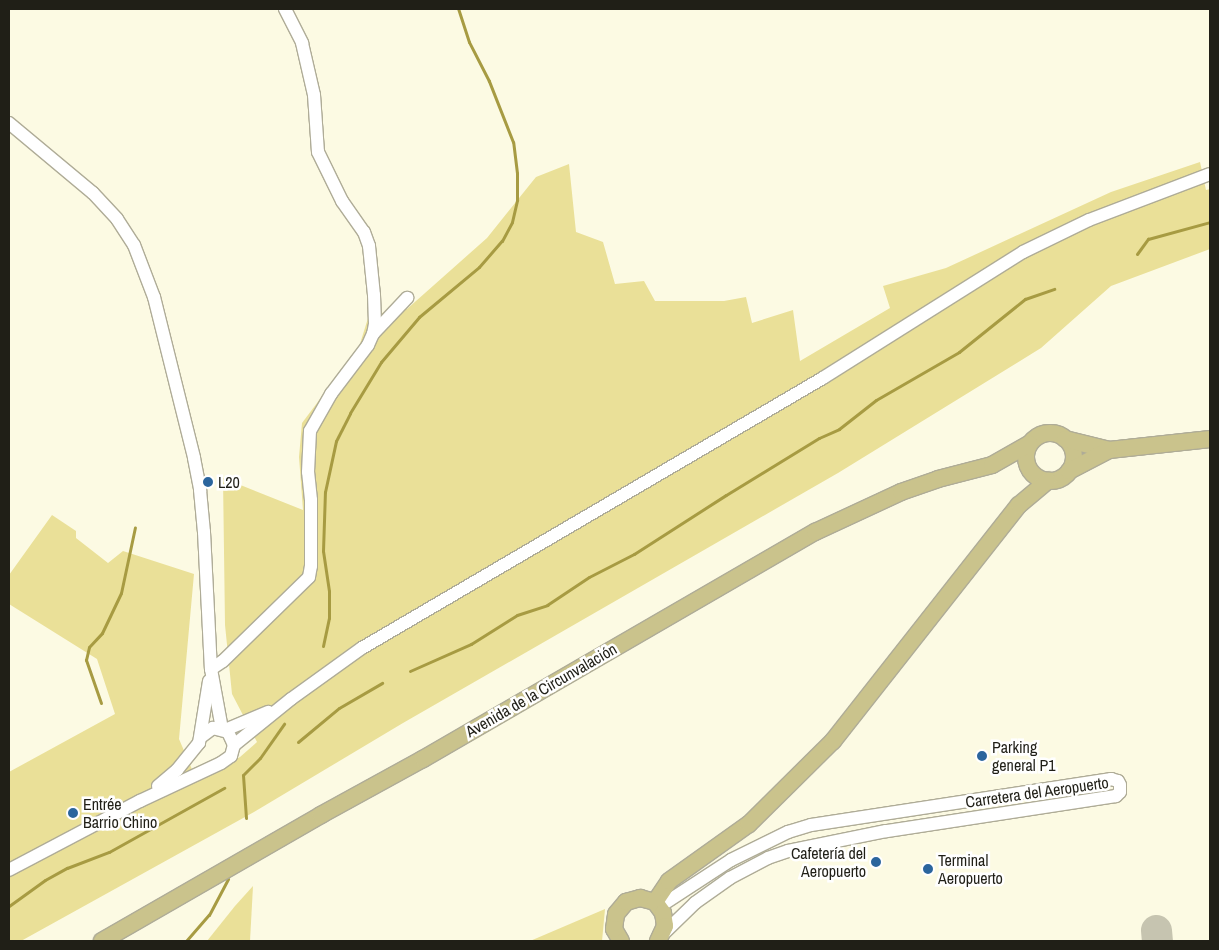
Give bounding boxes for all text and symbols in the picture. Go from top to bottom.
place label: L20 [218,472,240,492]
marker: L20 [202,476,214,488]
street label: Avenida de la Circunvalación [462,639,620,741]
place label: Parking general P1 [992,737,1055,775]
marker: Parking general P1 [976,750,988,762]
street label: Carretera del Aeropuerto [964,772,1110,812]
place label: Entrée Barrio Chino [83,794,157,832]
marker: Entrée Barrio Chino [67,807,79,819]
place label: Cafetería del Aeropuerto [791,843,866,881]
place label: Terminal Aeropuerto [938,850,1003,888]
marker: Cafetería del Aeropuerto [870,856,882,868]
marker: Terminal Aeropuerto [922,863,934,875]

